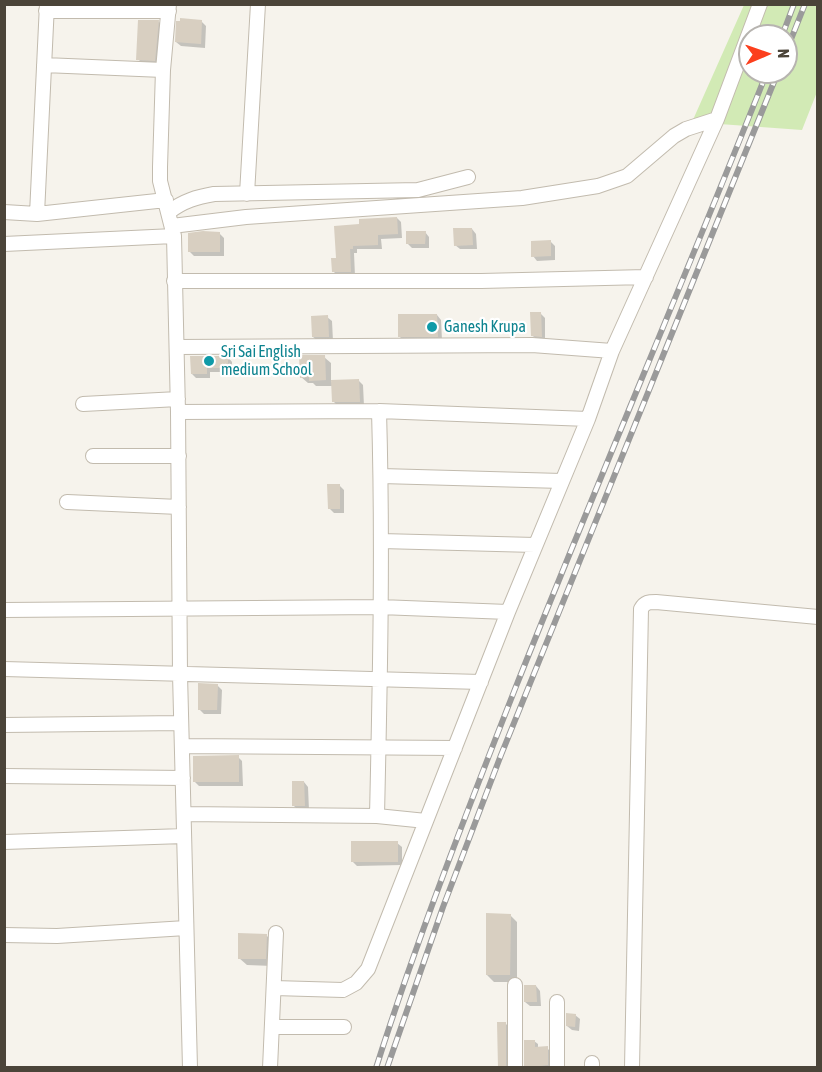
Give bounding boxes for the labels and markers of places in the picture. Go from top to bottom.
place label: Ganesh Krupa [444,317,526,337]
marker: Ganesh Krupa [425,320,439,334]
place label: Sri Sai English medium School [221,342,312,380]
marker: Sri Sai English medium School [202,354,216,368]

